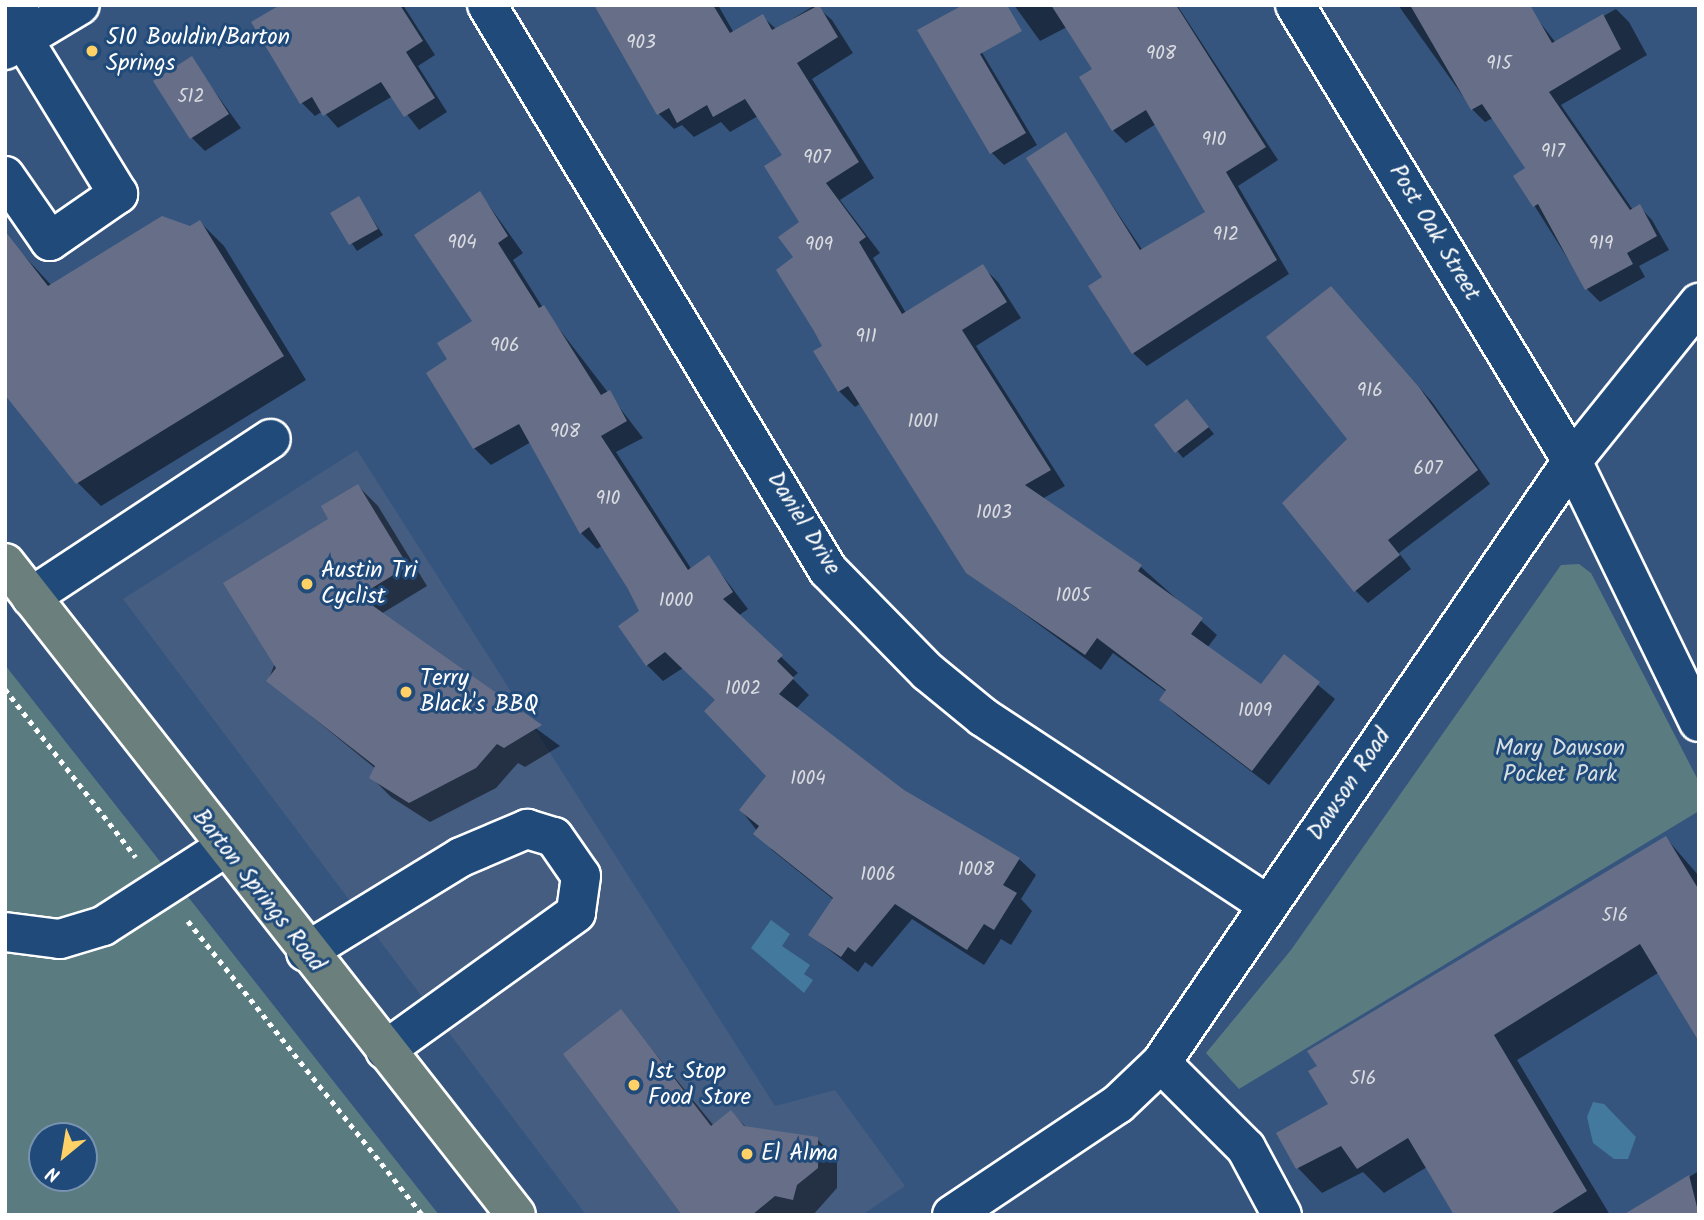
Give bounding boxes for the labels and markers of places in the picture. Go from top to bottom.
place label: 510 Bouldin/Barton Springs [106,24,290,78]
marker: 510 Bouldin/Barton Springs [84,43,100,59]
place label: Austin Tri Cyclist [321,557,417,611]
marker: Austin Tri Cyclist [299,576,315,592]
place label: Terry Black's BBQ [420,665,538,719]
marker: Terry Black's BBQ [398,684,414,700]
place label: 1st Stop Food Store [648,1058,751,1112]
marker: 1st Stop Food Store [626,1077,642,1093]
place label: El Alma [761,1140,838,1168]
marker: El Alma [739,1146,755,1162]

